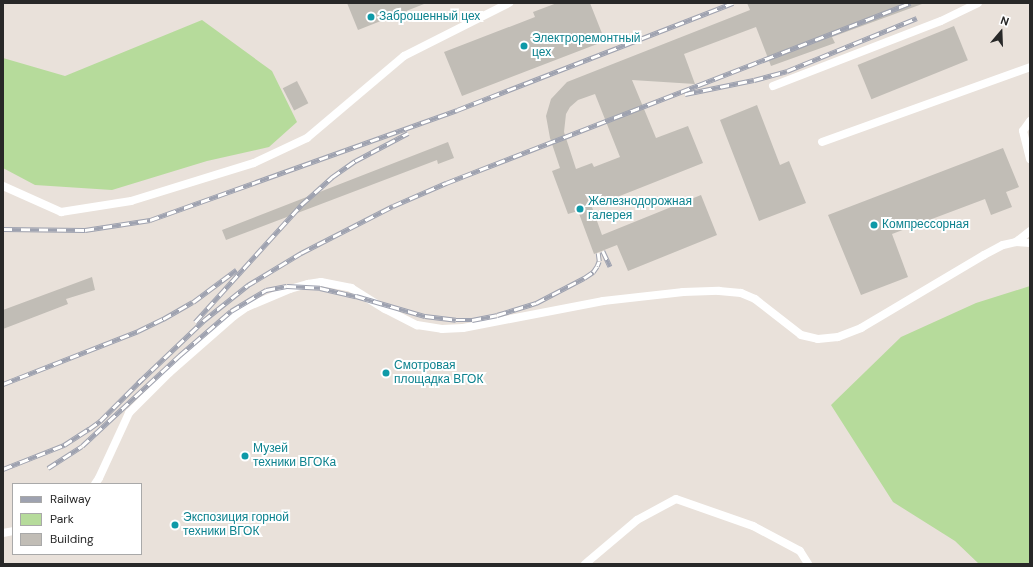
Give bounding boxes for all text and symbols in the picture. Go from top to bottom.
place label: Заброшенный цех [379,10,480,24]
marker: Заброшенный цех [366,12,376,22]
north arrow [981,12,1021,52]
text: N [999,13,1011,29]
place label: Электроремонтный цех [532,32,640,60]
marker: Электроремонтный цех [519,41,529,51]
place label: Железнодорожная галерея [588,195,692,223]
marker: Железнодорожная галерея [575,204,585,214]
place label: Компрессорная [882,218,969,232]
marker: Компрессорная [869,220,879,230]
place label: Смотровая площадка ВГОК [394,359,483,387]
marker: Смотровая площадка ВГОК [381,368,391,378]
place label: Музей техники ВГОКа [253,442,336,470]
marker: Музей техники ВГОКа [240,451,250,461]
legend [12,483,142,555]
text: Railway [50,491,91,507]
text: Park [50,511,74,527]
place label: Экспозиция горной техники ВГОК [183,511,289,539]
marker: Экспозиция горной техники ВГОК [170,520,180,530]
text: Building [50,531,94,547]

